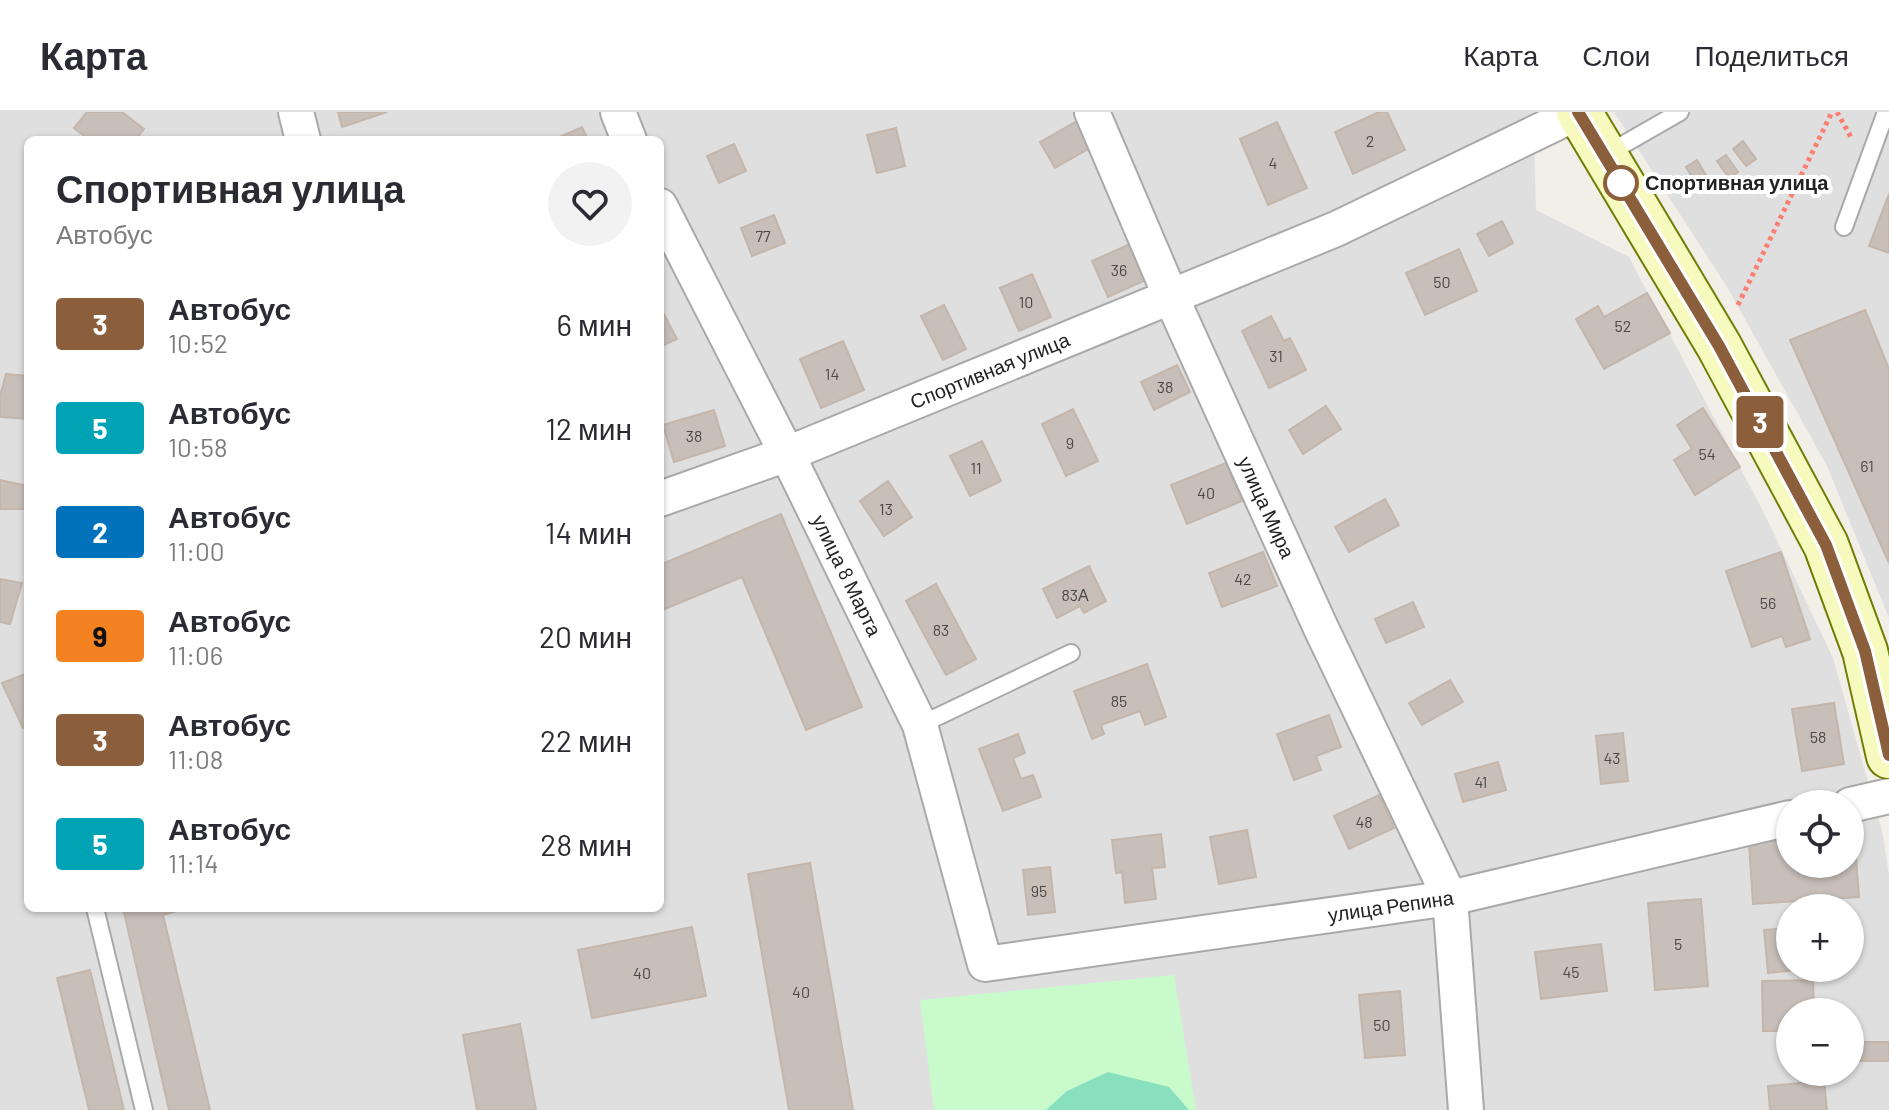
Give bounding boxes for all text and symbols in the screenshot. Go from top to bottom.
text: Карта [40,32,147,78]
text: Карта [1463,38,1538,72]
text: Слои [1582,38,1650,72]
text: Поделиться [1694,38,1849,72]
house number: 2 [1366,131,1374,150]
house number: 4 [1269,153,1277,172]
button: heart [548,162,632,246]
text: Спортивная улица [56,165,405,211]
marker: Спортивная улица [1604,166,1638,200]
place label: Спортивная улица [1645,170,1829,194]
text: Автобус [56,218,153,249]
house number: 77 [755,226,771,245]
house number: 36 [1111,260,1127,279]
house number: 50 [1433,272,1451,291]
text: Автобус [168,290,291,326]
house number: 10 [1019,292,1033,311]
text: 6 мин [557,306,632,342]
text: 3 [92,307,108,341]
house number: 52 [1615,316,1631,335]
street label: Спортивная улица [906,326,1074,413]
text: 10:52 [168,327,228,358]
house number: 31 [1269,346,1283,365]
house number: 14 [825,364,839,383]
house number: 38 [1157,377,1173,396]
text: Автобус [168,394,291,430]
line badge: 3 [1734,396,1786,448]
text: 3 [1752,405,1768,439]
text: 12 мин [545,410,632,446]
text: 5 [92,411,108,445]
house number: 38 [686,426,702,445]
text: 10:58 [168,431,228,462]
house number: 9 [1066,433,1074,452]
house number: 54 [1698,444,1716,463]
street label: улица Мира [1234,452,1301,562]
house number: 61 [1860,456,1874,475]
house number: 11 [970,458,982,477]
house number: 40 [1197,483,1215,502]
text: Автобус [168,498,291,534]
house number: 13 [879,499,893,518]
street label: улица 8 Марта [808,510,888,640]
text: 14 мин [545,514,632,550]
text: 2 [92,515,108,549]
text: 11:00 [168,535,224,566]
house number: 42 [1234,569,1252,588]
house number: 83А [1061,585,1089,604]
house number: 56 [1760,593,1776,612]
text: Автобус [168,602,291,638]
text: 20 мин [539,618,632,654]
text: 9 [93,619,107,653]
house number: 83 [933,620,949,639]
text: 11:06 [168,639,223,670]
house number: 85 [1111,691,1127,710]
text: Автобус [168,706,291,742]
text: 22 мин [540,722,632,758]
text: 3 [92,723,108,757]
house number: 58 [1810,727,1826,746]
text: 11:08 [168,743,223,774]
house number: 43 [1603,748,1621,767]
house number: 41 [1475,772,1487,791]
map controls [1776,790,1864,1086]
button: locate [1776,790,1864,878]
text: Автобус [168,810,291,846]
house number: 48 [1355,812,1373,831]
text: 28 мин [540,826,632,862]
text: 5 [92,827,108,861]
text: 11:14 [168,847,219,878]
house number: 95 [1031,881,1047,900]
street label: улица Репина [1326,885,1456,926]
button: + [1776,894,1864,982]
house number: 5 [1674,934,1682,953]
house number: 45 [1562,962,1580,981]
house number: 40 [633,963,651,982]
house number: 40 [792,982,810,1001]
button: − [1776,998,1864,1086]
house number: 50 [1373,1015,1391,1034]

